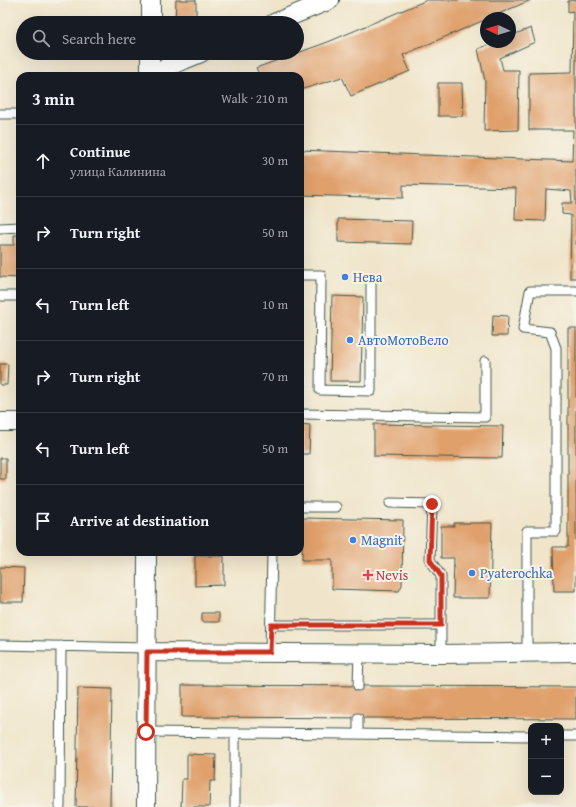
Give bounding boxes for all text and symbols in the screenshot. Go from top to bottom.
north arrow [480,12,516,48]
search box [16,16,304,60]
icon: search [30,27,52,49]
text: Search here [62,28,136,49]
text: 3 min [32,86,74,111]
text: Walk · 210 m [221,89,288,108]
text: Continue [70,141,131,162]
icon: ahead [32,150,54,172]
text: 30 m [262,151,288,170]
text: улица Калинина [70,162,166,181]
icon: right [32,222,54,244]
text: Turn right [70,222,141,243]
text: 50 m [262,223,288,242]
place label: Нева [353,267,383,287]
marker: Нева [340,272,350,282]
icon: left [32,294,54,316]
text: Turn left [70,294,129,315]
text: 10 m [262,295,288,314]
place label: АвтоМотоВело [358,330,449,350]
marker: АвтоМотоВело [345,335,355,345]
icon: right [32,366,54,388]
text: Turn right [70,366,141,387]
text: 70 m [262,367,288,386]
icon: left [32,438,54,460]
text: Turn left [70,438,129,459]
text: 50 m [262,439,288,458]
route end [423,495,441,513]
icon: arrive [32,510,54,532]
text: Arrive at destination [70,510,209,531]
place label: Magnit [361,530,403,550]
marker: Magnit [348,535,358,545]
place label: Pyaterochka [480,563,553,583]
place label: Nevis [376,565,408,585]
marker: Pyaterochka [467,568,477,578]
marker: Nevis [363,570,373,580]
route start [137,723,155,741]
map controls [528,723,564,795]
button: + [528,723,564,759]
button: − [528,759,564,795]

